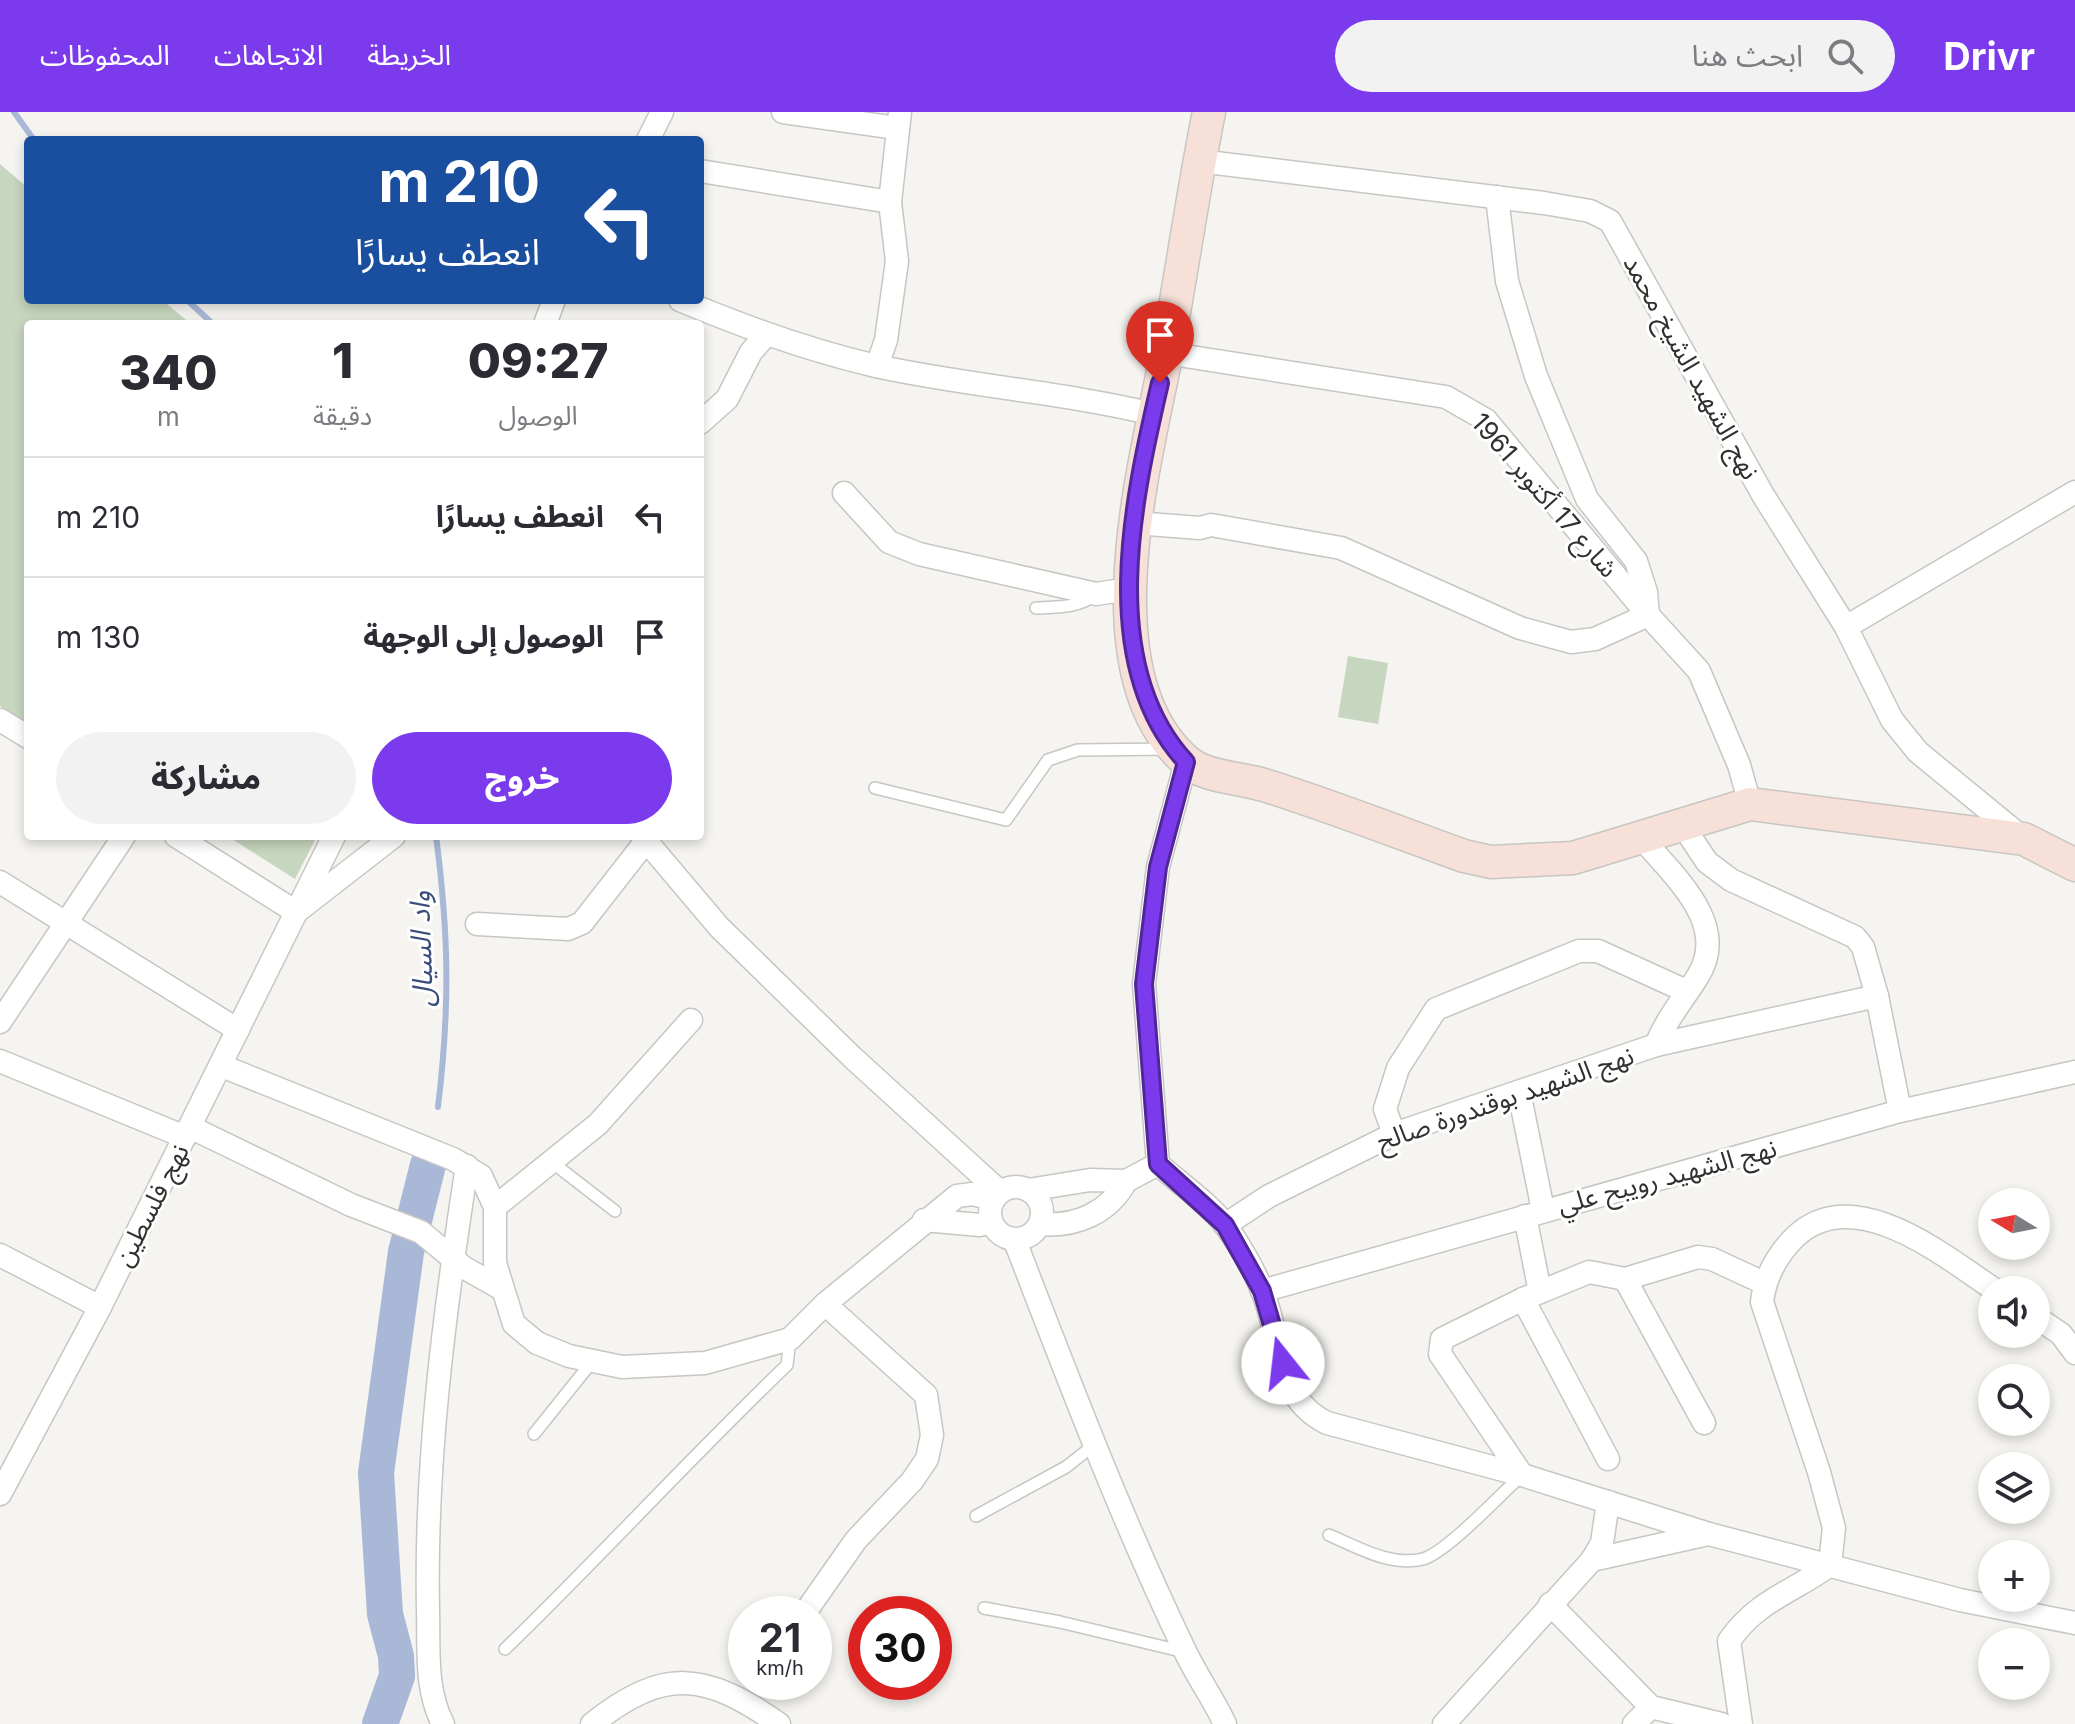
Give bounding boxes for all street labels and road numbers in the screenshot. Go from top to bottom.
street label: نهج الشهيد الشيخ محمد [1613,250,1767,487]
street label: شارع 17 أكتوبر 1961 [1462,406,1625,586]
street label: نهج الشهيد بوقندورة صالح [1372,1039,1639,1161]
street label: نهج الشهيد رويبح علي [1554,1132,1781,1225]
street label: نهج فلسطين [107,1139,199,1274]

